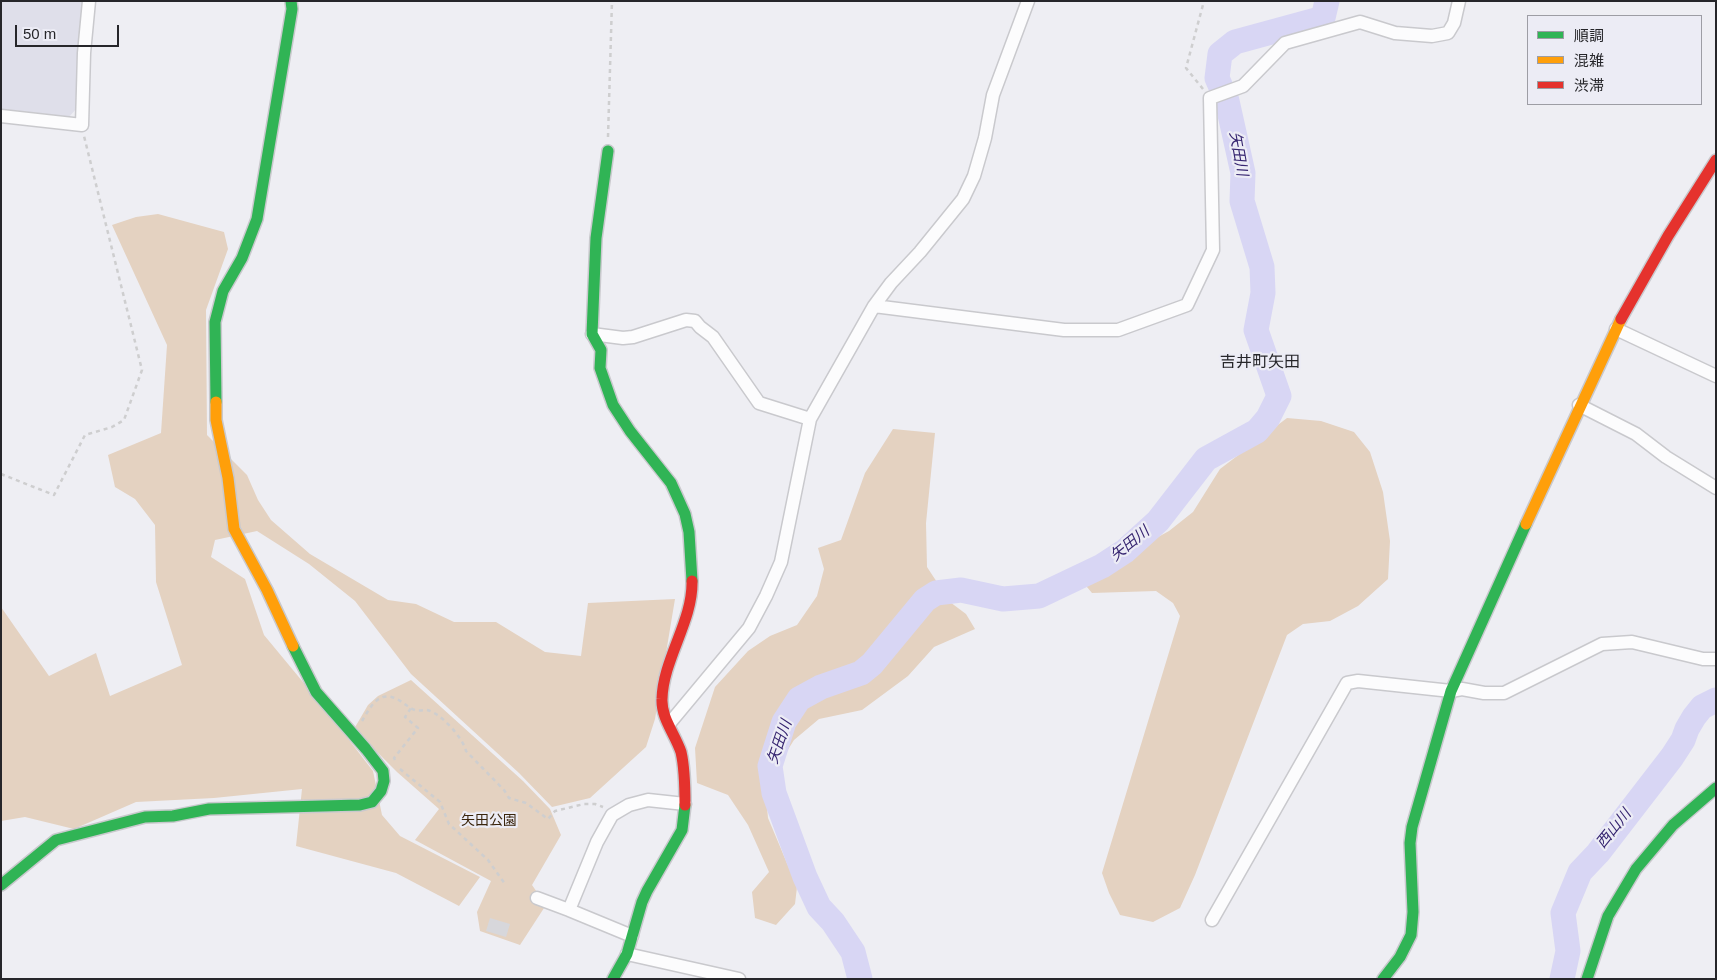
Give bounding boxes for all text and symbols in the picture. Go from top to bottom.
scale bar [18,15,121,47]
legend [1527,15,1702,105]
text: 50 m [23,25,56,42]
text: 順調 [1574,27,1604,44]
text: 混雑 [1574,52,1604,69]
text: 渋滞 [1574,77,1604,94]
water label: 矢田川 [1225,130,1251,178]
district label: 吉井町矢田 [1220,353,1300,373]
water label: 矢田川 [1107,523,1153,565]
water label: 矢田川 [764,718,796,766]
water label: 西山川 [1593,806,1635,852]
park label: 矢田公園 [461,813,517,829]

